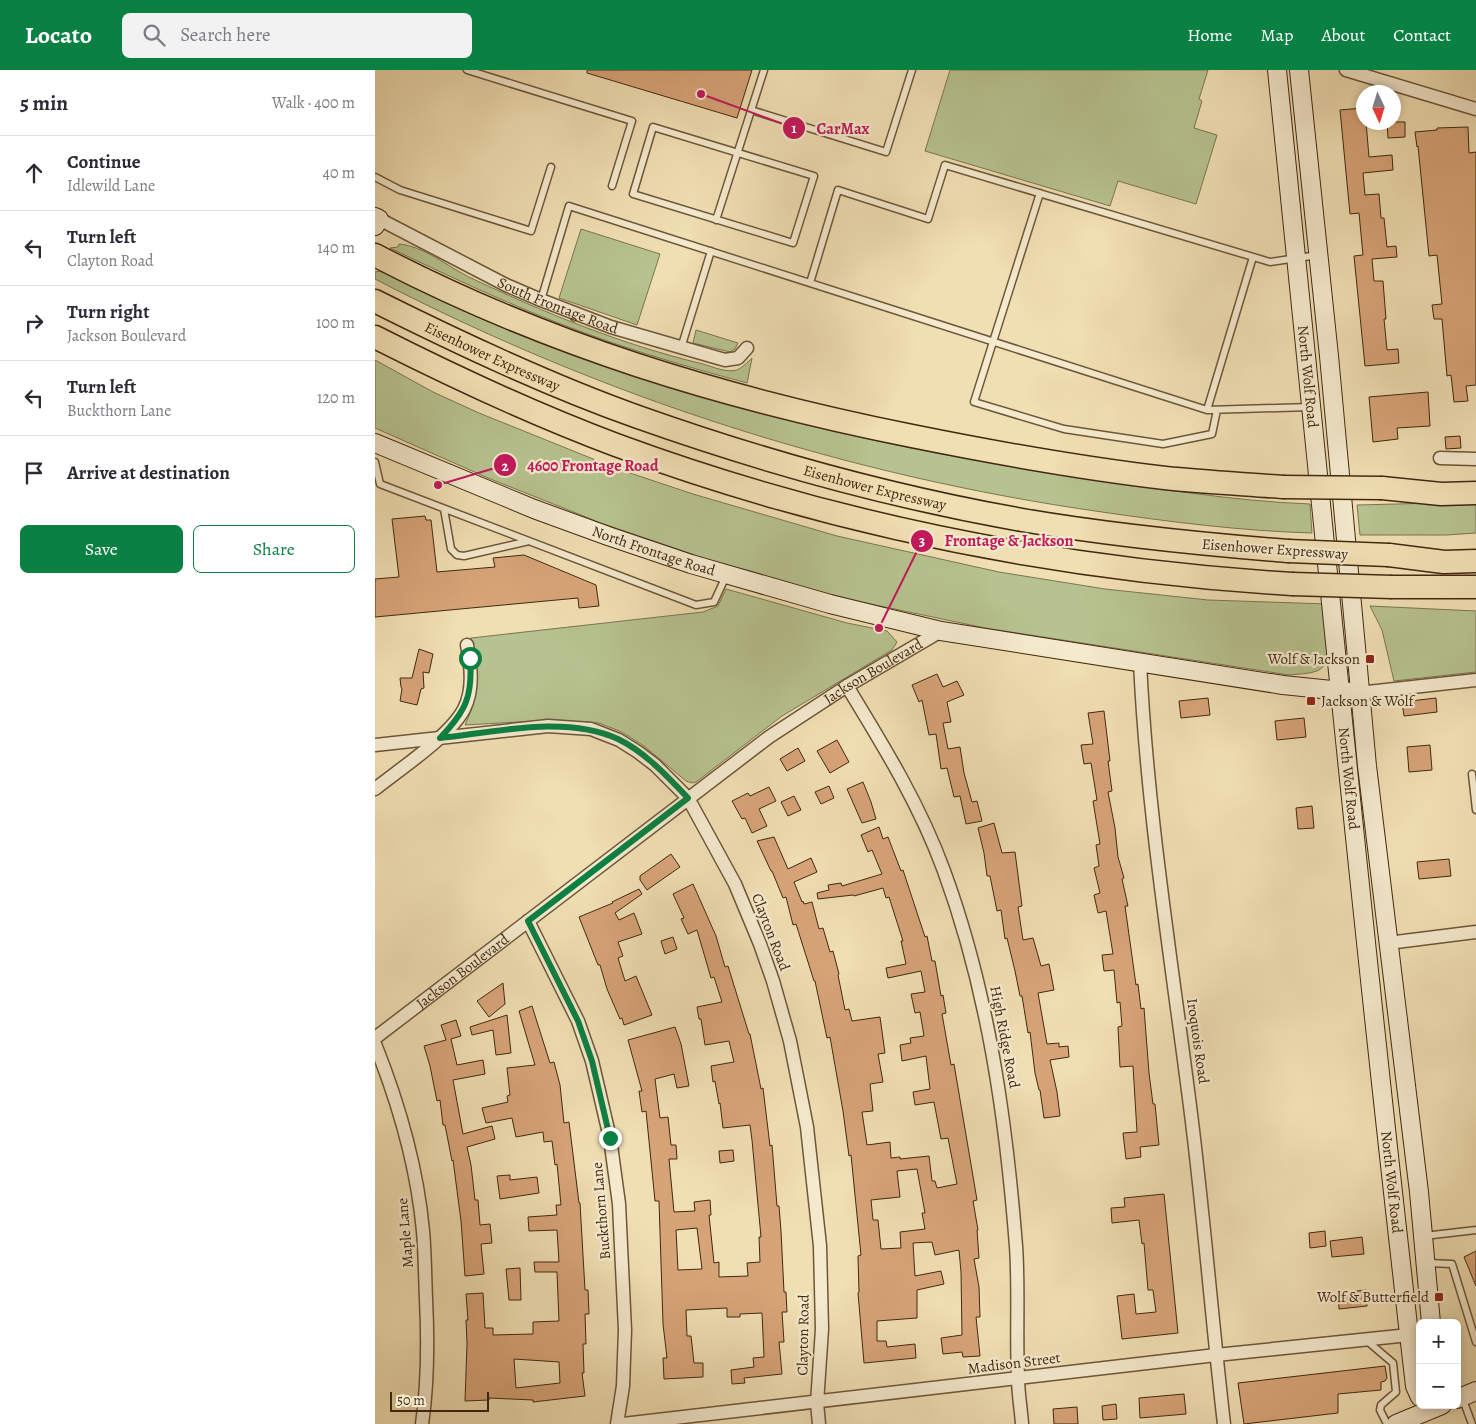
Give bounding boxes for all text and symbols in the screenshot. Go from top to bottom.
search box [122,13,472,58]
text: Locato [25,19,92,51]
icon: search [140,21,168,49]
text: Search here [180,22,271,48]
text: Home [1187,23,1232,47]
text: Map [1260,23,1293,47]
text: About [1321,23,1365,47]
text: Contact [1393,23,1451,47]
north arrow [1356,85,1401,130]
text: 5 min [20,89,68,117]
text: Walk · 400 m [272,92,355,114]
callout: CarMax [782,113,880,144]
text: 1 [791,118,797,138]
text: CarMax [816,118,870,140]
text: Continue [67,149,141,175]
icon: ahead [20,159,48,187]
text: 40 m [323,162,355,184]
text: Idlewild Lane [67,175,155,197]
text: Turn left [67,224,136,250]
icon: left [20,234,48,262]
text: 140 m [317,237,355,259]
text: Clayton Road [67,250,154,272]
street label: South Frontage Road [494,272,621,339]
text: Turn right [67,299,149,325]
icon: right [20,309,48,337]
text: 100 m [316,312,355,334]
street label: Eisenhower Expressway [421,317,564,396]
street label: North Wolf Road [1293,324,1323,430]
text: Jackson Boulevard [67,325,186,347]
text: Turn left [67,374,136,400]
icon: left [20,384,48,412]
text: 120 m [317,387,355,409]
text: Buckthorn Lane [67,400,171,422]
callout: 4600 Frontage Road [492,450,669,481]
text: 4600 Frontage Road [527,455,659,477]
text: 2 [501,456,509,476]
icon: arrive [20,459,48,487]
text: Arrive at destination [67,460,230,486]
street label: Eisenhower Expressway [801,460,949,515]
street label: North Frontage Road [589,521,719,581]
button: Save [20,525,183,573]
button: Share [193,525,355,573]
callout: Frontage & Jackson [909,525,1083,556]
text: Frontage & Jackson [945,530,1074,552]
text: 3 [919,531,925,551]
street label: Eisenhower Expressway [1201,534,1349,564]
street label: Jackson Boulevard [820,633,927,709]
route start [459,647,482,670]
place label: Wolf & Jackson [1267,649,1360,669]
marker: Wolf & Jackson [1364,653,1376,665]
place label: Jackson & Wolf [1321,691,1415,711]
marker: Jackson & Wolf [1305,695,1317,707]
street label: North Wolf Road [1334,726,1364,832]
street label: Clayton Road [747,890,795,974]
street label: Jackson Boulevard [412,929,514,1013]
street label: High Ridge Road [985,984,1025,1091]
street label: Iroquois Road [1182,997,1214,1086]
route end [599,1127,622,1150]
street label: North Wolf Road [1376,1130,1408,1235]
street label: Buckthorn Lane [587,1161,615,1261]
street label: Maple Lane [392,1197,418,1269]
place label: Wolf & Butterfield [1316,1287,1430,1307]
marker: Wolf & Butterfield [1433,1291,1445,1303]
street label: Clayton Road [792,1293,814,1376]
map controls [1416,1319,1461,1409]
button: + [1416,1319,1461,1364]
street label: Madison Street [966,1347,1062,1379]
button: − [1416,1364,1461,1409]
scale bar [390,1389,489,1412]
text: 50 m [397,1391,425,1410]

